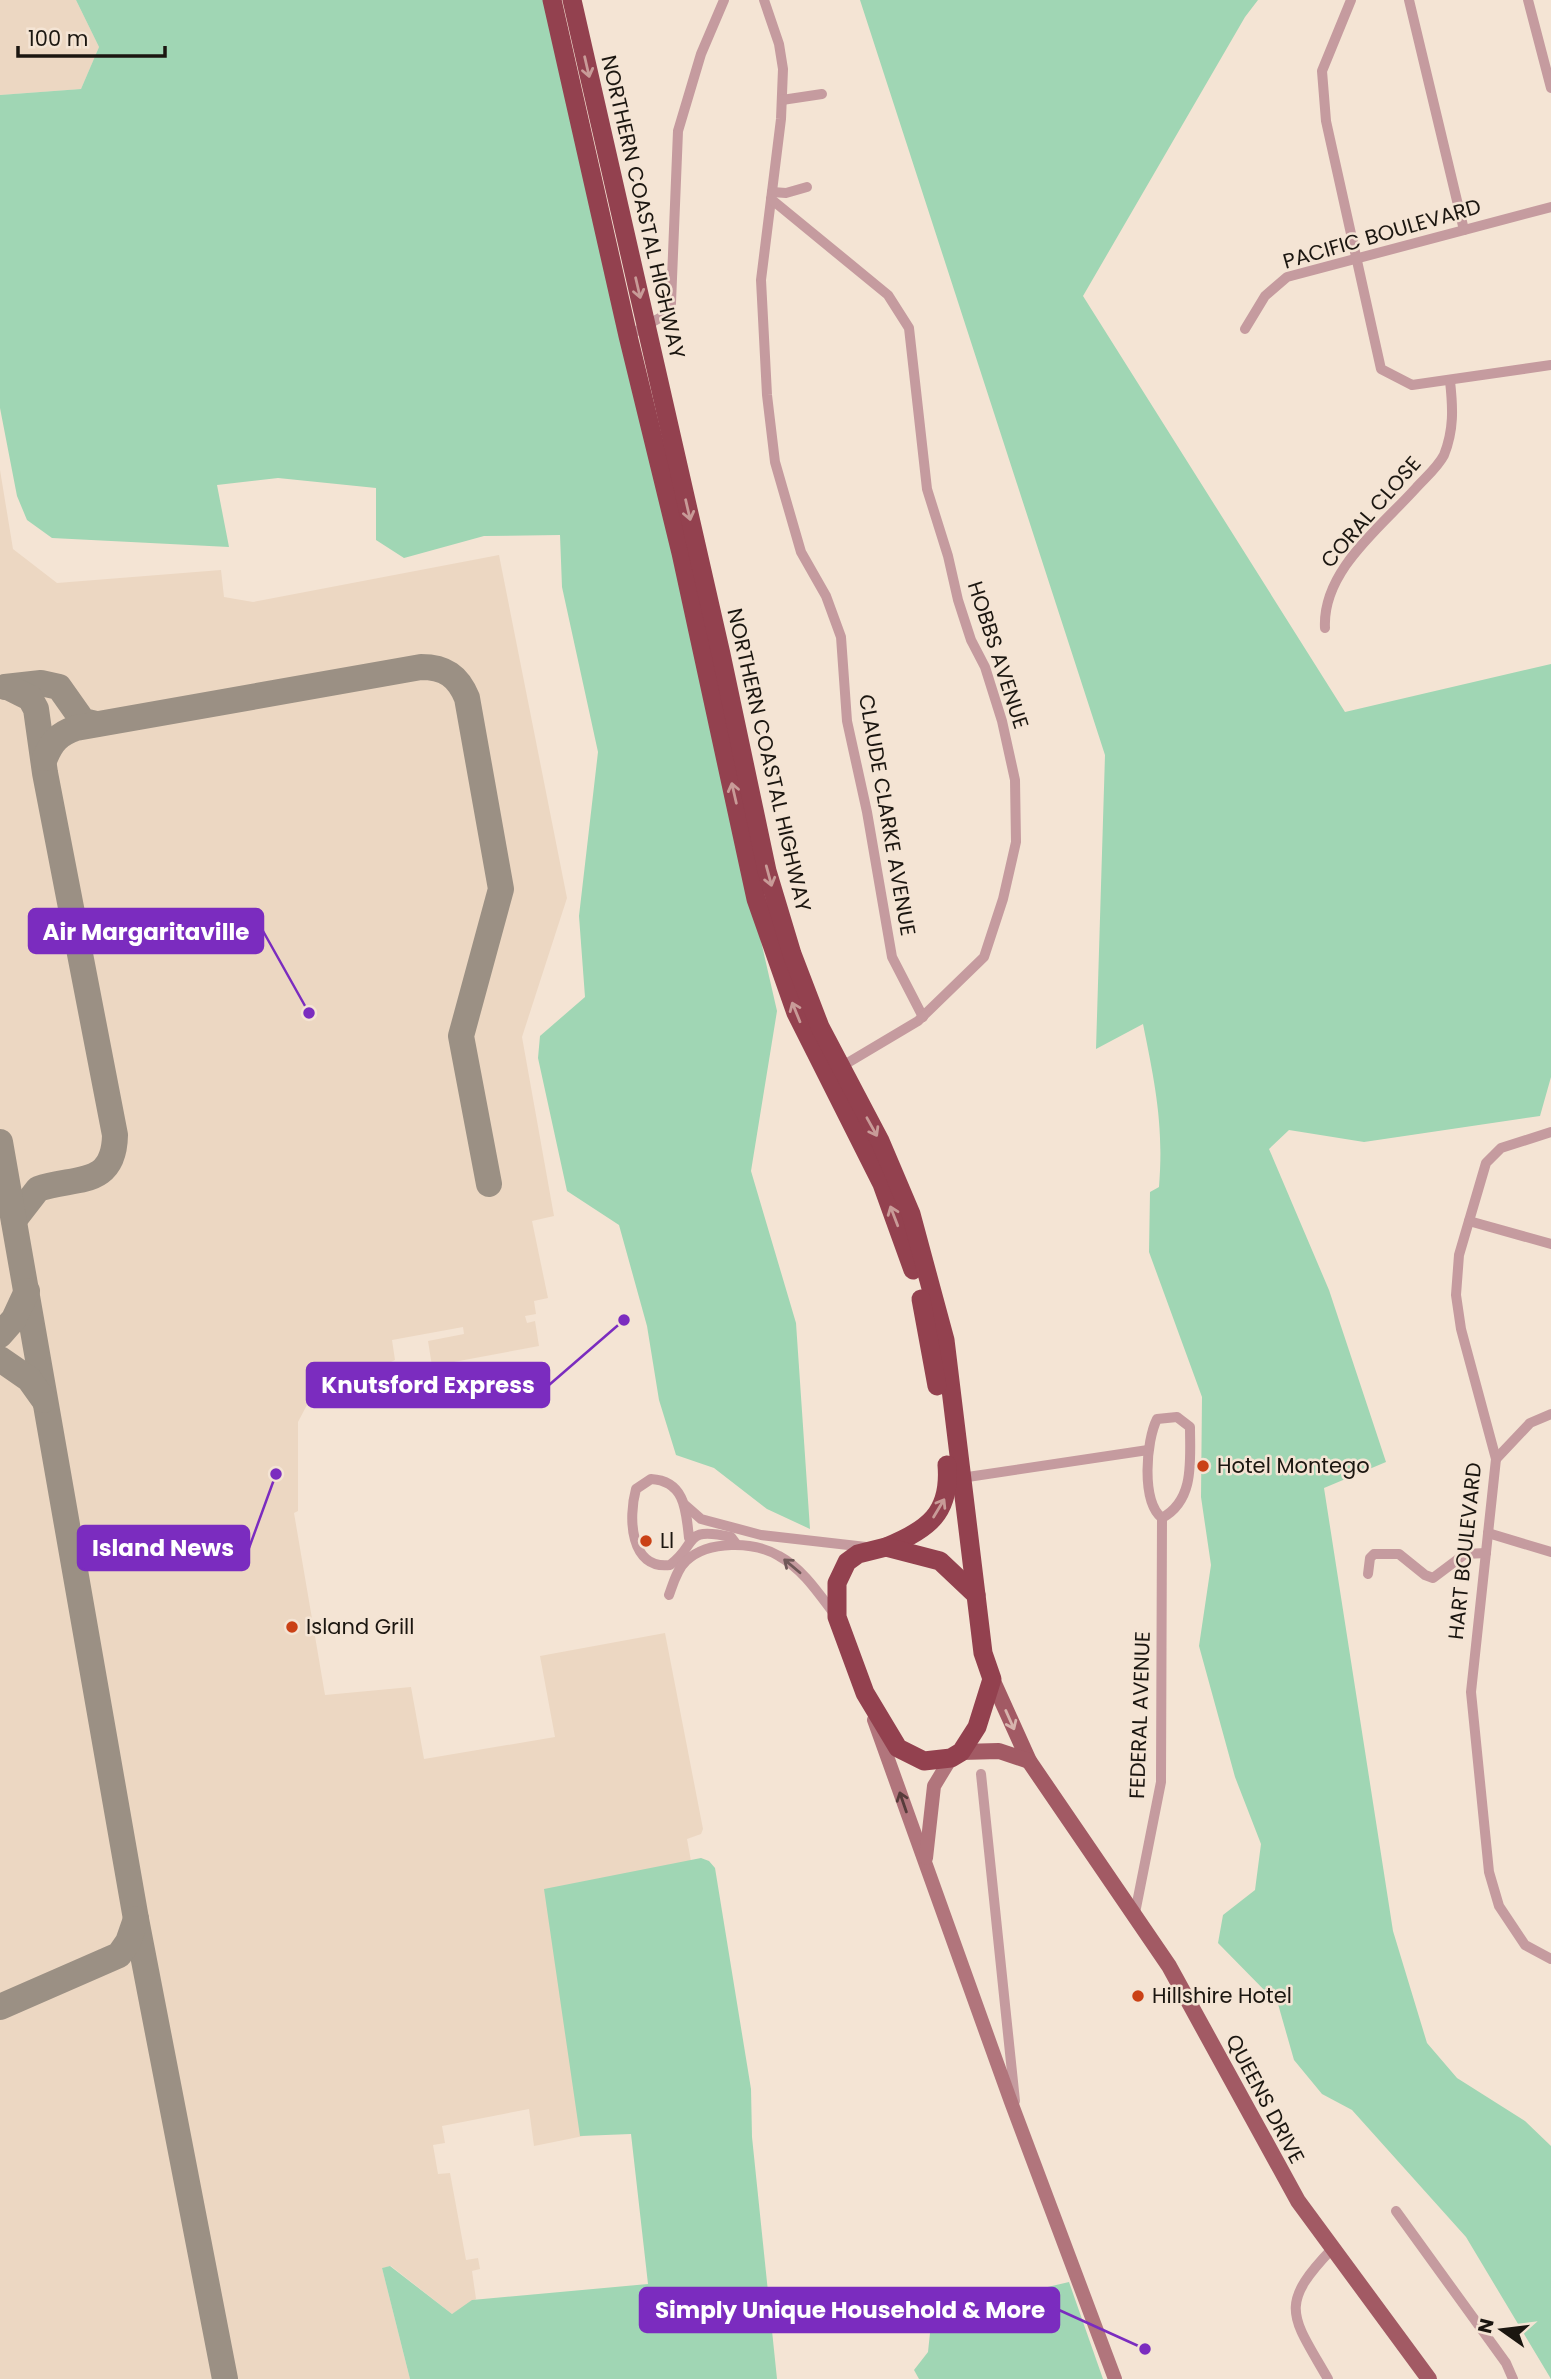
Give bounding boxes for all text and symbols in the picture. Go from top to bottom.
scale bar [18,14,164,58]
text: 100 m [28,24,88,53]
street label: NORTHERN COASTAL HIGHWAY [594,52,693,362]
one-way arrow [581,55,594,77]
street label: PACIFIC BOULEVARD [1280,191,1484,276]
one-way arrow [631,276,645,299]
street label: CORAL CLOSE [1314,450,1427,574]
one-way arrow [682,498,696,521]
street label: HOBBS AVENUE [961,577,1036,732]
street label: NORTHERN COASTAL HIGHWAY [720,605,819,915]
street label: CLAUDE CLARKE AVENUE [852,692,923,938]
one-way arrow [727,782,741,805]
one-way arrow [763,865,776,887]
callout: Air Margaritaville [29,909,263,953]
text: Air Margaritaville [43,916,249,948]
one-way arrow [788,1001,801,1023]
one-way arrow [865,1117,879,1137]
one-way arrow [887,1206,900,1228]
callout: Knutsford Express [307,1363,549,1407]
text: Knutsford Express [321,1369,535,1401]
place label: Hotel Montego [1217,1451,1370,1480]
marker: Hotel Montego [1195,1458,1211,1474]
street label: HART BOULEVARD [1441,1461,1488,1641]
one-way arrow [933,1499,947,1519]
callout: Island News [78,1526,249,1570]
place label: Ll [660,1526,674,1555]
text: Island News [92,1532,234,1564]
marker: Ll [638,1533,654,1549]
one-way arrow [783,1558,801,1574]
place label: Island Grill [306,1612,414,1641]
marker: Island Grill [284,1619,300,1635]
street label: FEDERAL AVENUE [1122,1631,1157,1799]
one-way arrow [1004,1709,1018,1730]
one-way arrow [896,1791,908,1813]
place label: Hillshire Hotel [1152,1981,1292,2010]
marker: Hillshire Hotel [1130,1988,1146,2004]
street label: QUEENS DRIVE [1219,2029,1312,2169]
callout: Simply Unique Household & More [640,2288,1059,2332]
text: Simply Unique Household & More [655,2294,1045,2326]
north arrow [1467,2295,1537,2365]
text: N [1471,2316,1501,2336]

